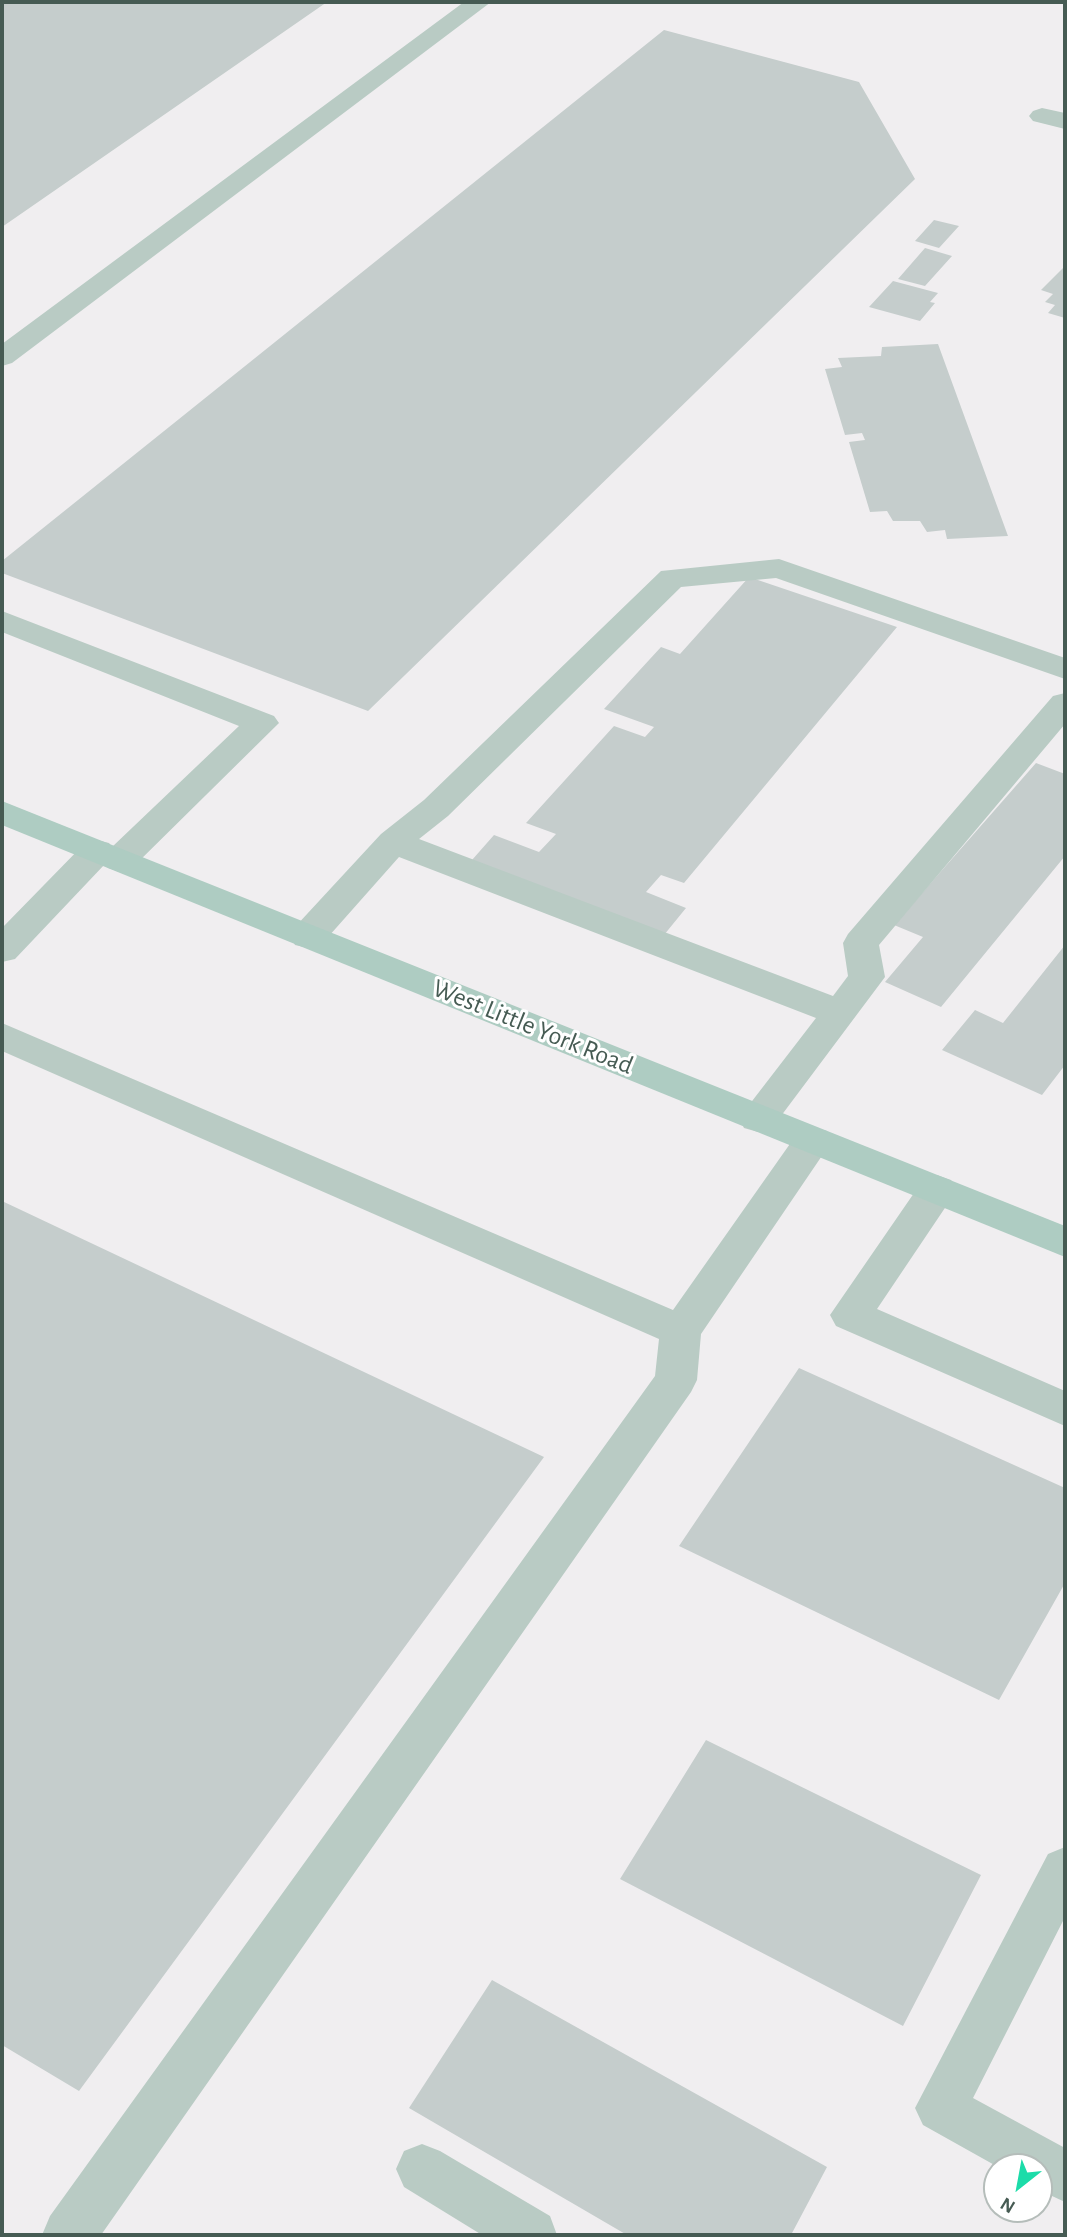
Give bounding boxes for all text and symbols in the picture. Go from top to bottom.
street label: West Little York Road [428,973,638,1081]
north arrow [983,2153,1053,2223]
text: N [997,2193,1019,2216]

